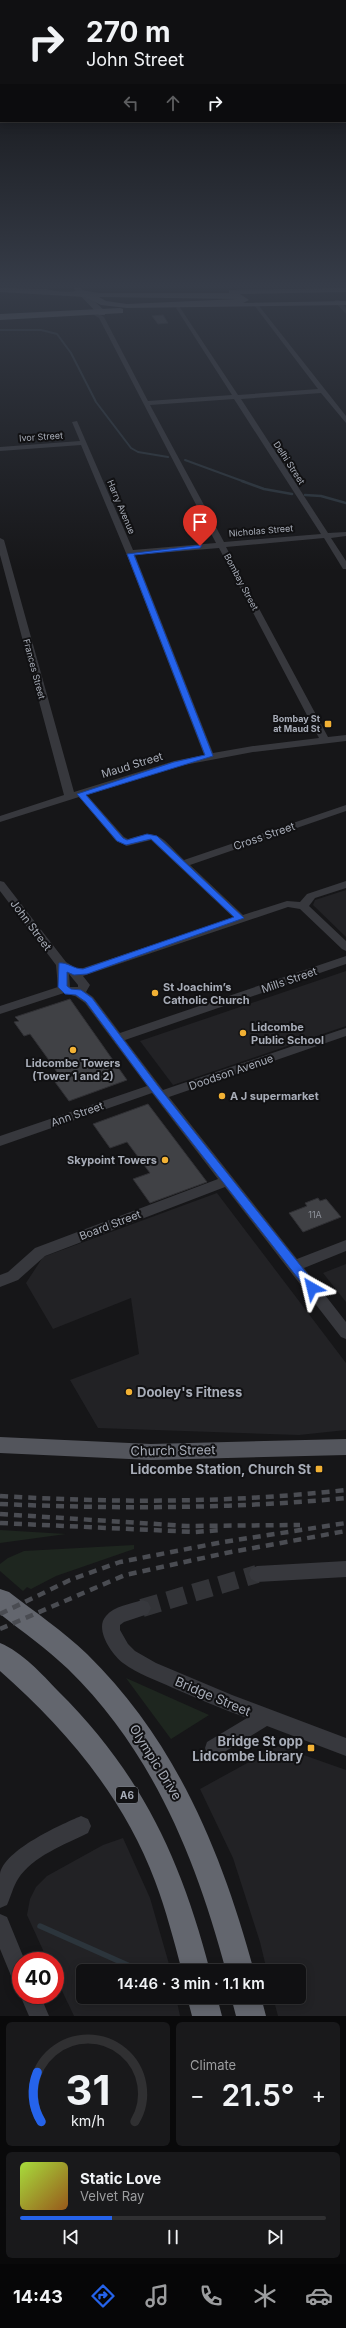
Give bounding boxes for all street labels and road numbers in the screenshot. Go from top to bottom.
street label: Ivor Street [19,429,63,444]
street label: Delhi Street [271,439,307,486]
street label: Harry Avenue [105,478,138,536]
street label: Nicholas Street [228,522,294,539]
street label: Bombay Street [222,552,261,612]
street label: Frances Street [21,638,48,700]
street label: Maud Street [100,749,165,781]
street label: Cross Street [231,819,297,853]
street label: John Street [7,897,55,953]
street label: Mills Street [259,964,319,996]
street label: Doodson Avenue [187,1051,275,1093]
street label: Ann Street [49,1098,106,1130]
street label: Board Street [77,1207,143,1243]
street label: Church Street [130,1441,216,1459]
street label: Bridge Street [173,1673,253,1719]
street label: Olympic Drive [126,1721,186,1803]
road number: A6 [116,1787,138,1803]

